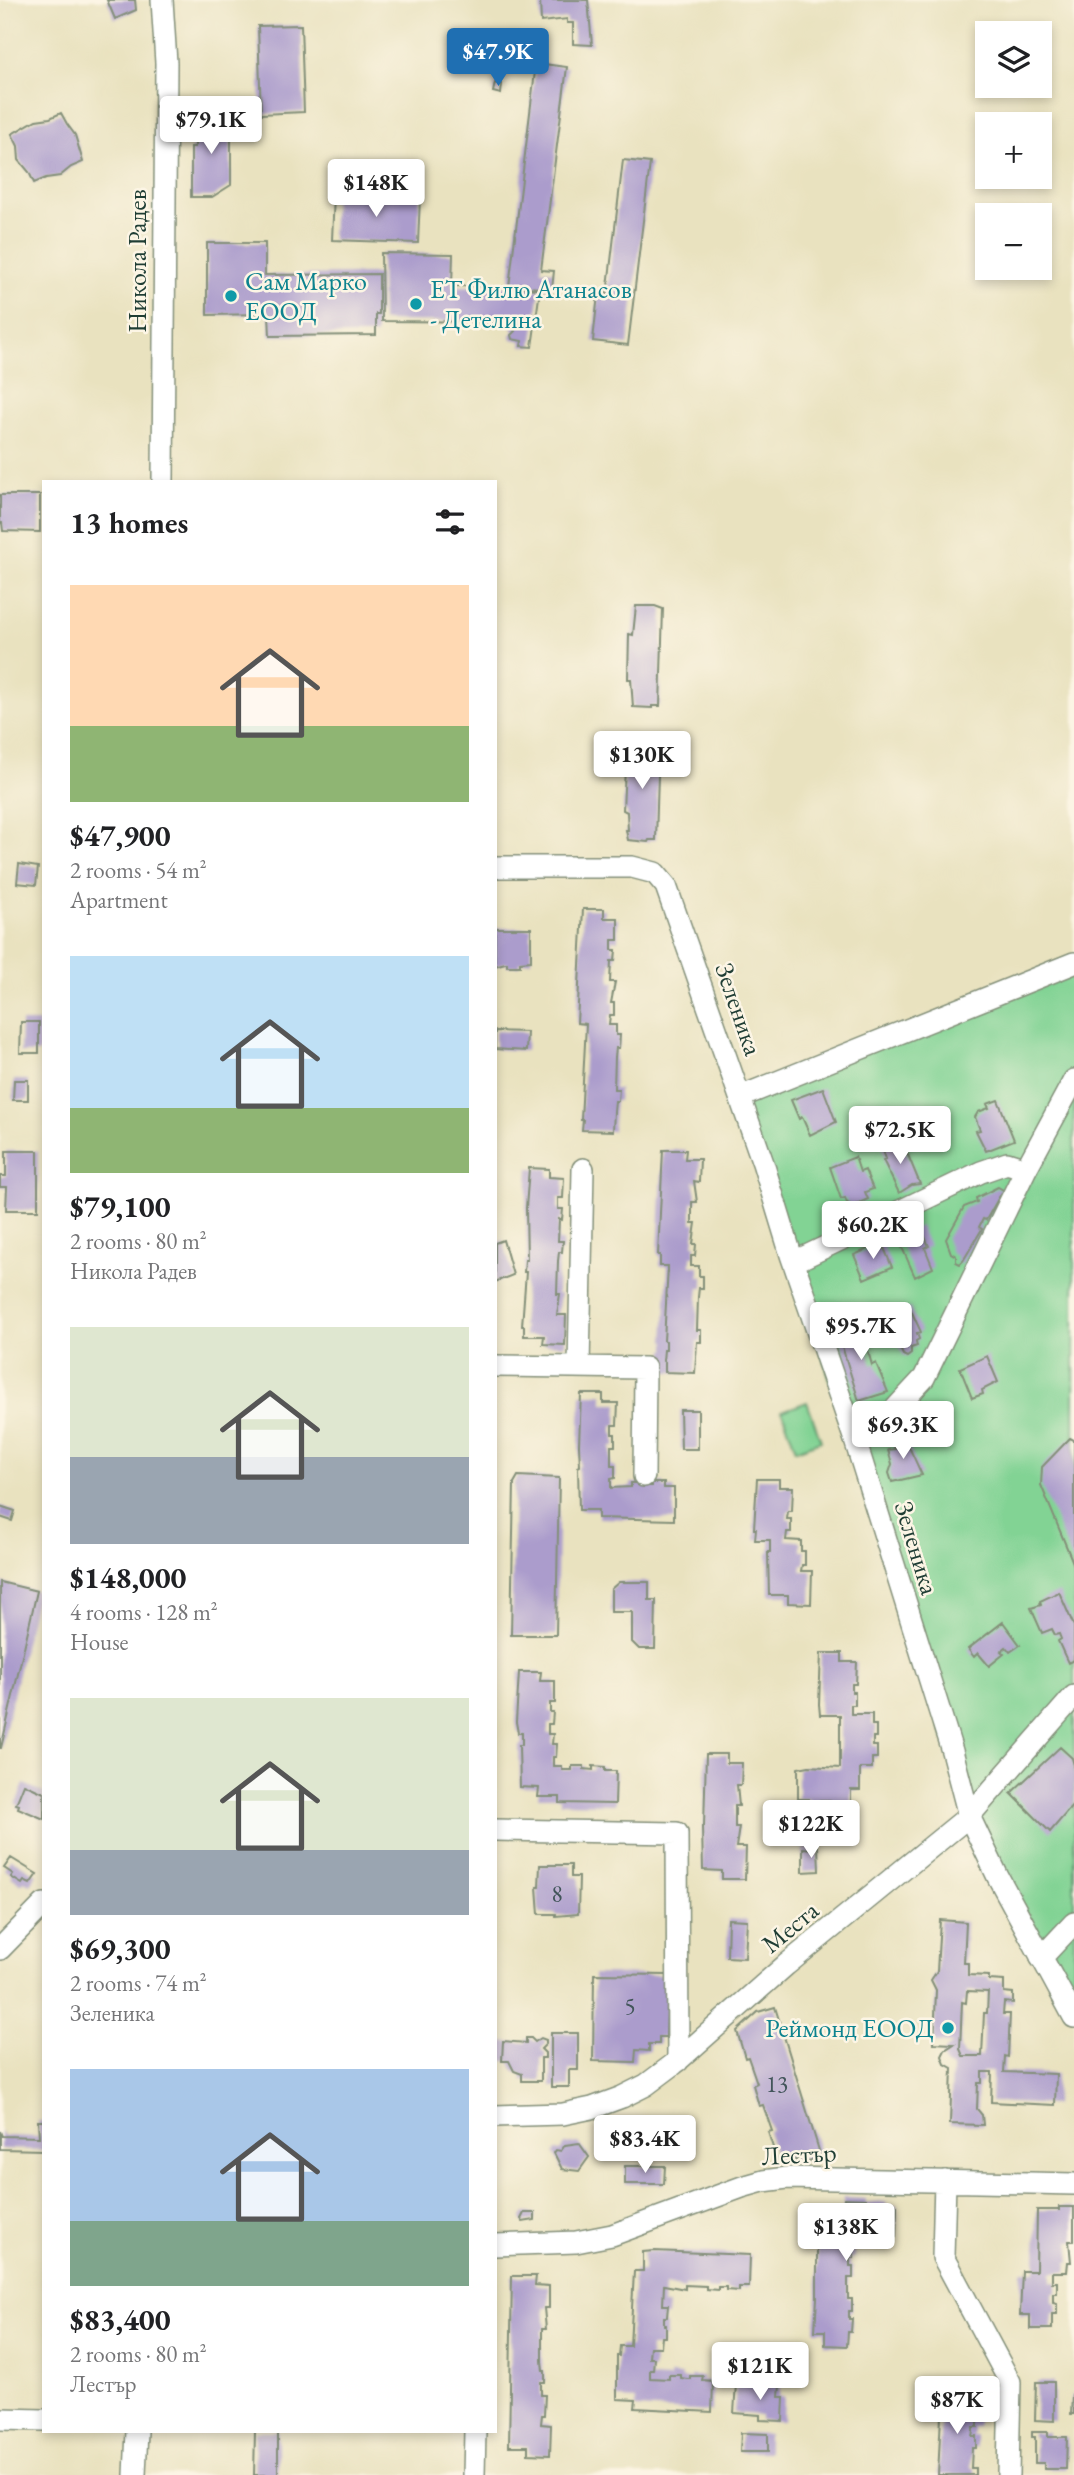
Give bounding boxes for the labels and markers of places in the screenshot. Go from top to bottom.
pin: $47.9K [441,28,555,88]
pin: $79.1K [154,96,268,156]
pin: $148K [327,160,425,219]
place label: Сам Марко ЕООД [245,264,367,328]
place label: ЕТ Филю Атанасов - Детелина [430,272,632,336]
marker: Сам Марко ЕООД [223,288,239,304]
marker: ЕТ Филю Атанасов - Детелина [408,296,424,312]
pin: $130K [593,732,691,791]
pin: $72.5K [843,1106,957,1166]
pin: $60.2K [816,1202,930,1261]
pin: $95.7K [804,1302,918,1362]
pin: $69.3K [846,1402,960,1461]
pin: $122K [762,1800,860,1860]
place label: Реймонд ЕООД [765,2011,934,2045]
marker: Реймонд ЕООД [940,2020,956,2036]
pin: $83.4K [588,2116,702,2175]
pin: $138K [797,2204,895,2263]
pin: $121K [711,2342,809,2402]
pin: $87K [916,2376,998,2436]

